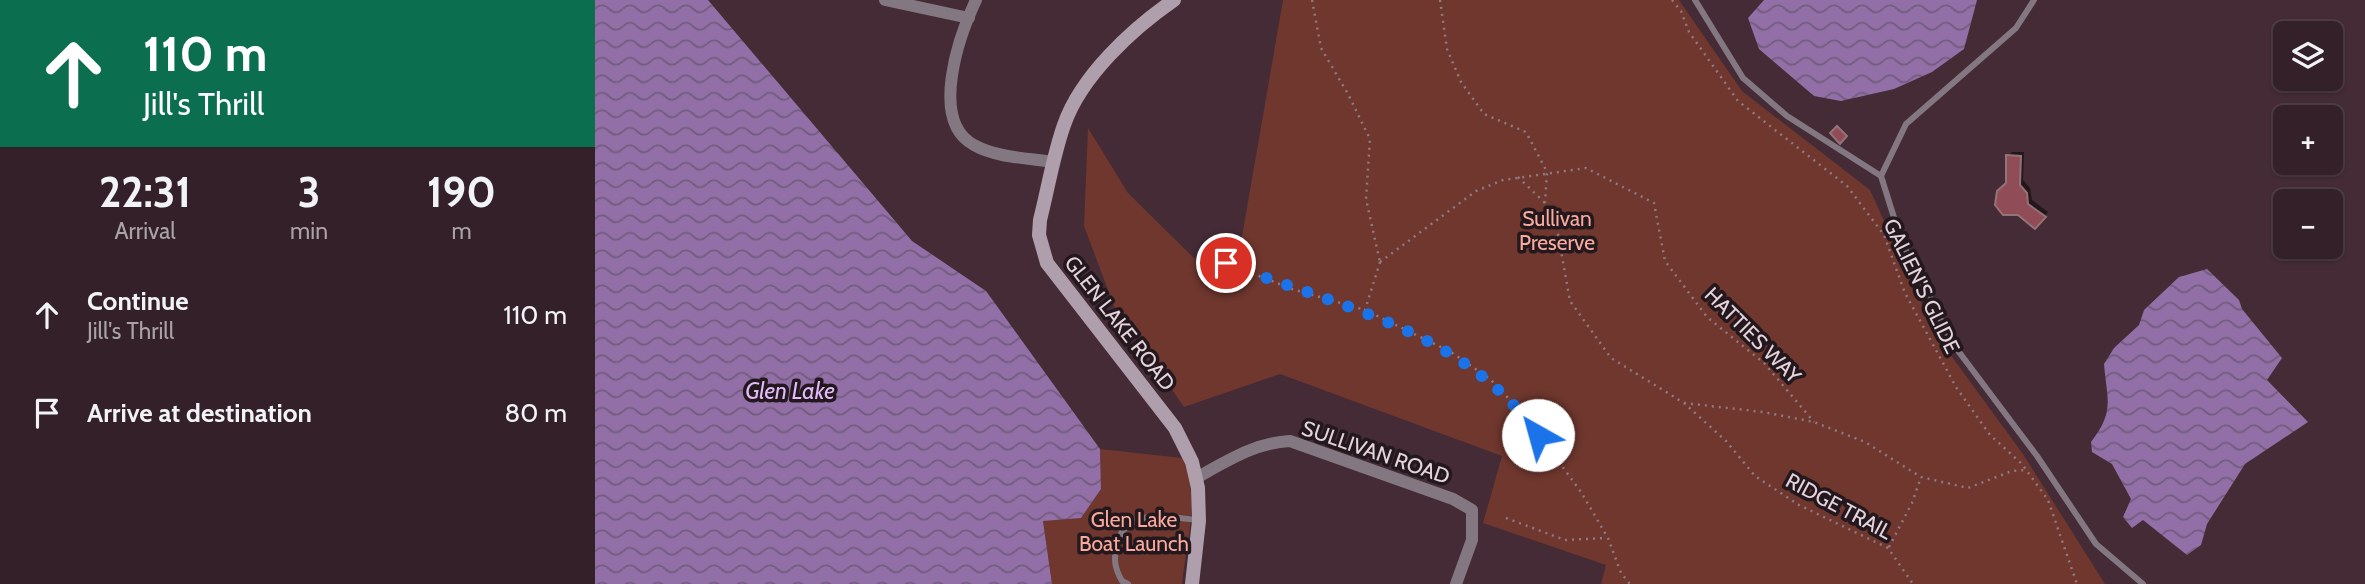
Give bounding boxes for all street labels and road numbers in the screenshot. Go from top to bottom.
street label: GALIEN'S GLIDE [1879,215,1965,357]
street label: GLEN LAKE ROAD [1060,251,1180,395]
street label: HATTIES WAY [1700,282,1807,389]
street label: SULLIVAN ROAD [1299,415,1453,489]
street label: RIDGE TRAIL [1782,468,1897,545]

